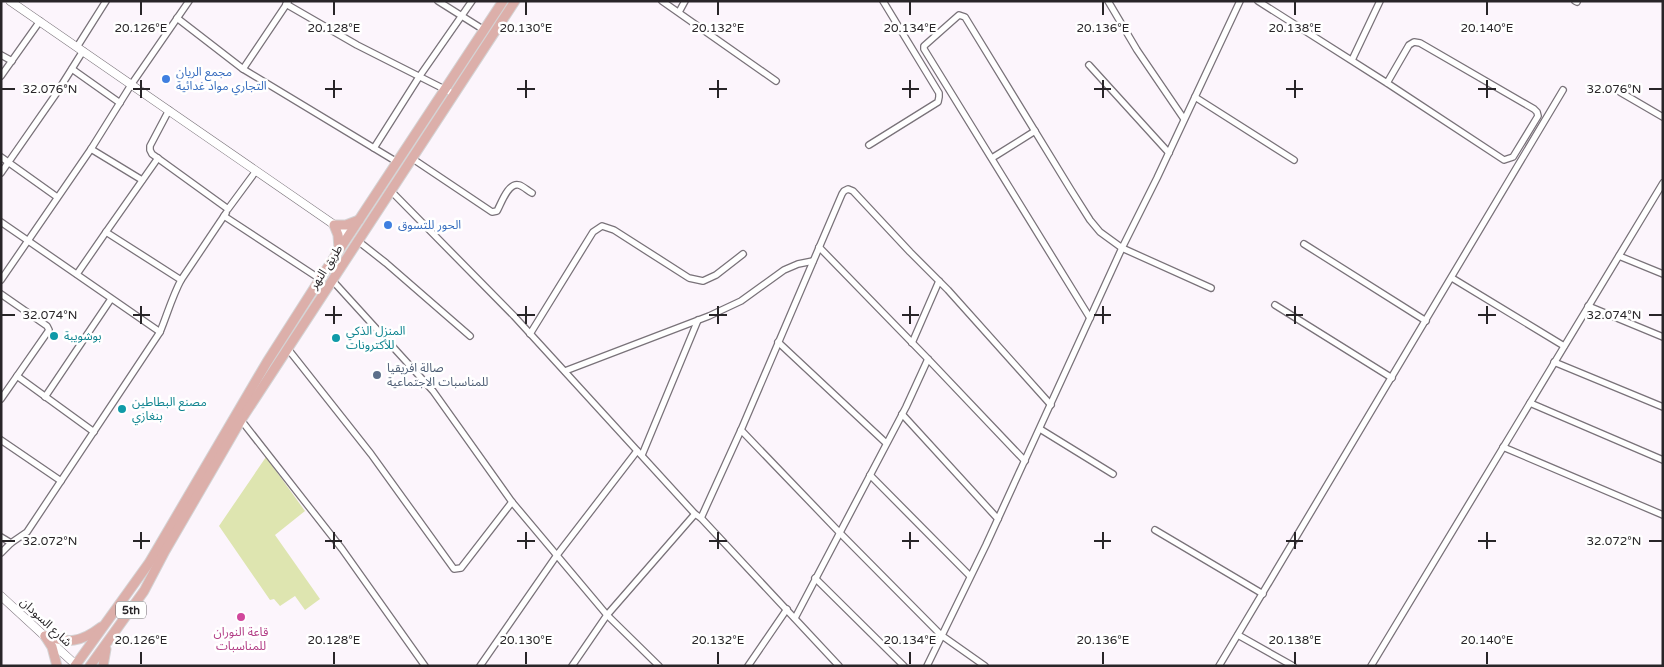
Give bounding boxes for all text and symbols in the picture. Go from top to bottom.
text: 20.126°E [115,21,168,35]
text: 20.128°E [308,21,361,35]
text: 20.130°E [500,21,553,35]
text: 20.132°E [692,21,745,35]
text: 20.134°E [884,21,937,35]
text: 20.136°E [1077,21,1130,35]
text: 20.138°E [1269,21,1322,35]
text: 20.140°E [1461,21,1514,35]
place label: مجمع الريان التجاري مواد غدائية [176,65,267,96]
marker: مجمع الريان التجاري مواد غدائية [160,73,172,85]
text: 32.076°N [23,82,77,96]
text: 32.076°N [1587,82,1641,96]
place label: الحور للتسوق [398,218,461,232]
marker: الحور للتسوق [382,219,394,231]
street label: طريق النهر [306,242,346,293]
text: 32.074°N [23,308,77,322]
text: 32.074°N [1587,308,1641,322]
place label: المنزل الذكي للأكترونات [346,324,406,352]
place label: بوشويبة [64,329,102,343]
marker: بوشويبة [48,330,60,342]
marker: المنزل الذكي للأكترونات [330,332,342,344]
place label: صالة افريقيا للمناسبات الاجتماعية [387,361,488,389]
marker: صالة افريقيا للمناسبات الاجتماعية [371,369,383,381]
place label: مصنع البطاطين بنغازي [132,395,207,426]
marker: مصنع البطاطين بنغازي [116,403,128,415]
text: 32.072°N [23,534,77,548]
text: 32.072°N [1587,534,1641,548]
street label: شارع السودان [16,595,75,651]
road number: 5th [116,602,146,618]
marker: قاعة النوران للمناسبات [235,611,247,623]
place label: قاعة النوران للمناسبات [214,625,268,653]
text: 20.126°E [115,633,168,647]
text: 20.128°E [308,633,361,647]
text: 20.130°E [500,633,553,647]
text: 20.132°E [692,633,745,647]
text: 20.134°E [884,633,937,647]
text: 20.136°E [1077,633,1130,647]
text: 20.138°E [1269,633,1322,647]
text: 20.140°E [1461,633,1514,647]

